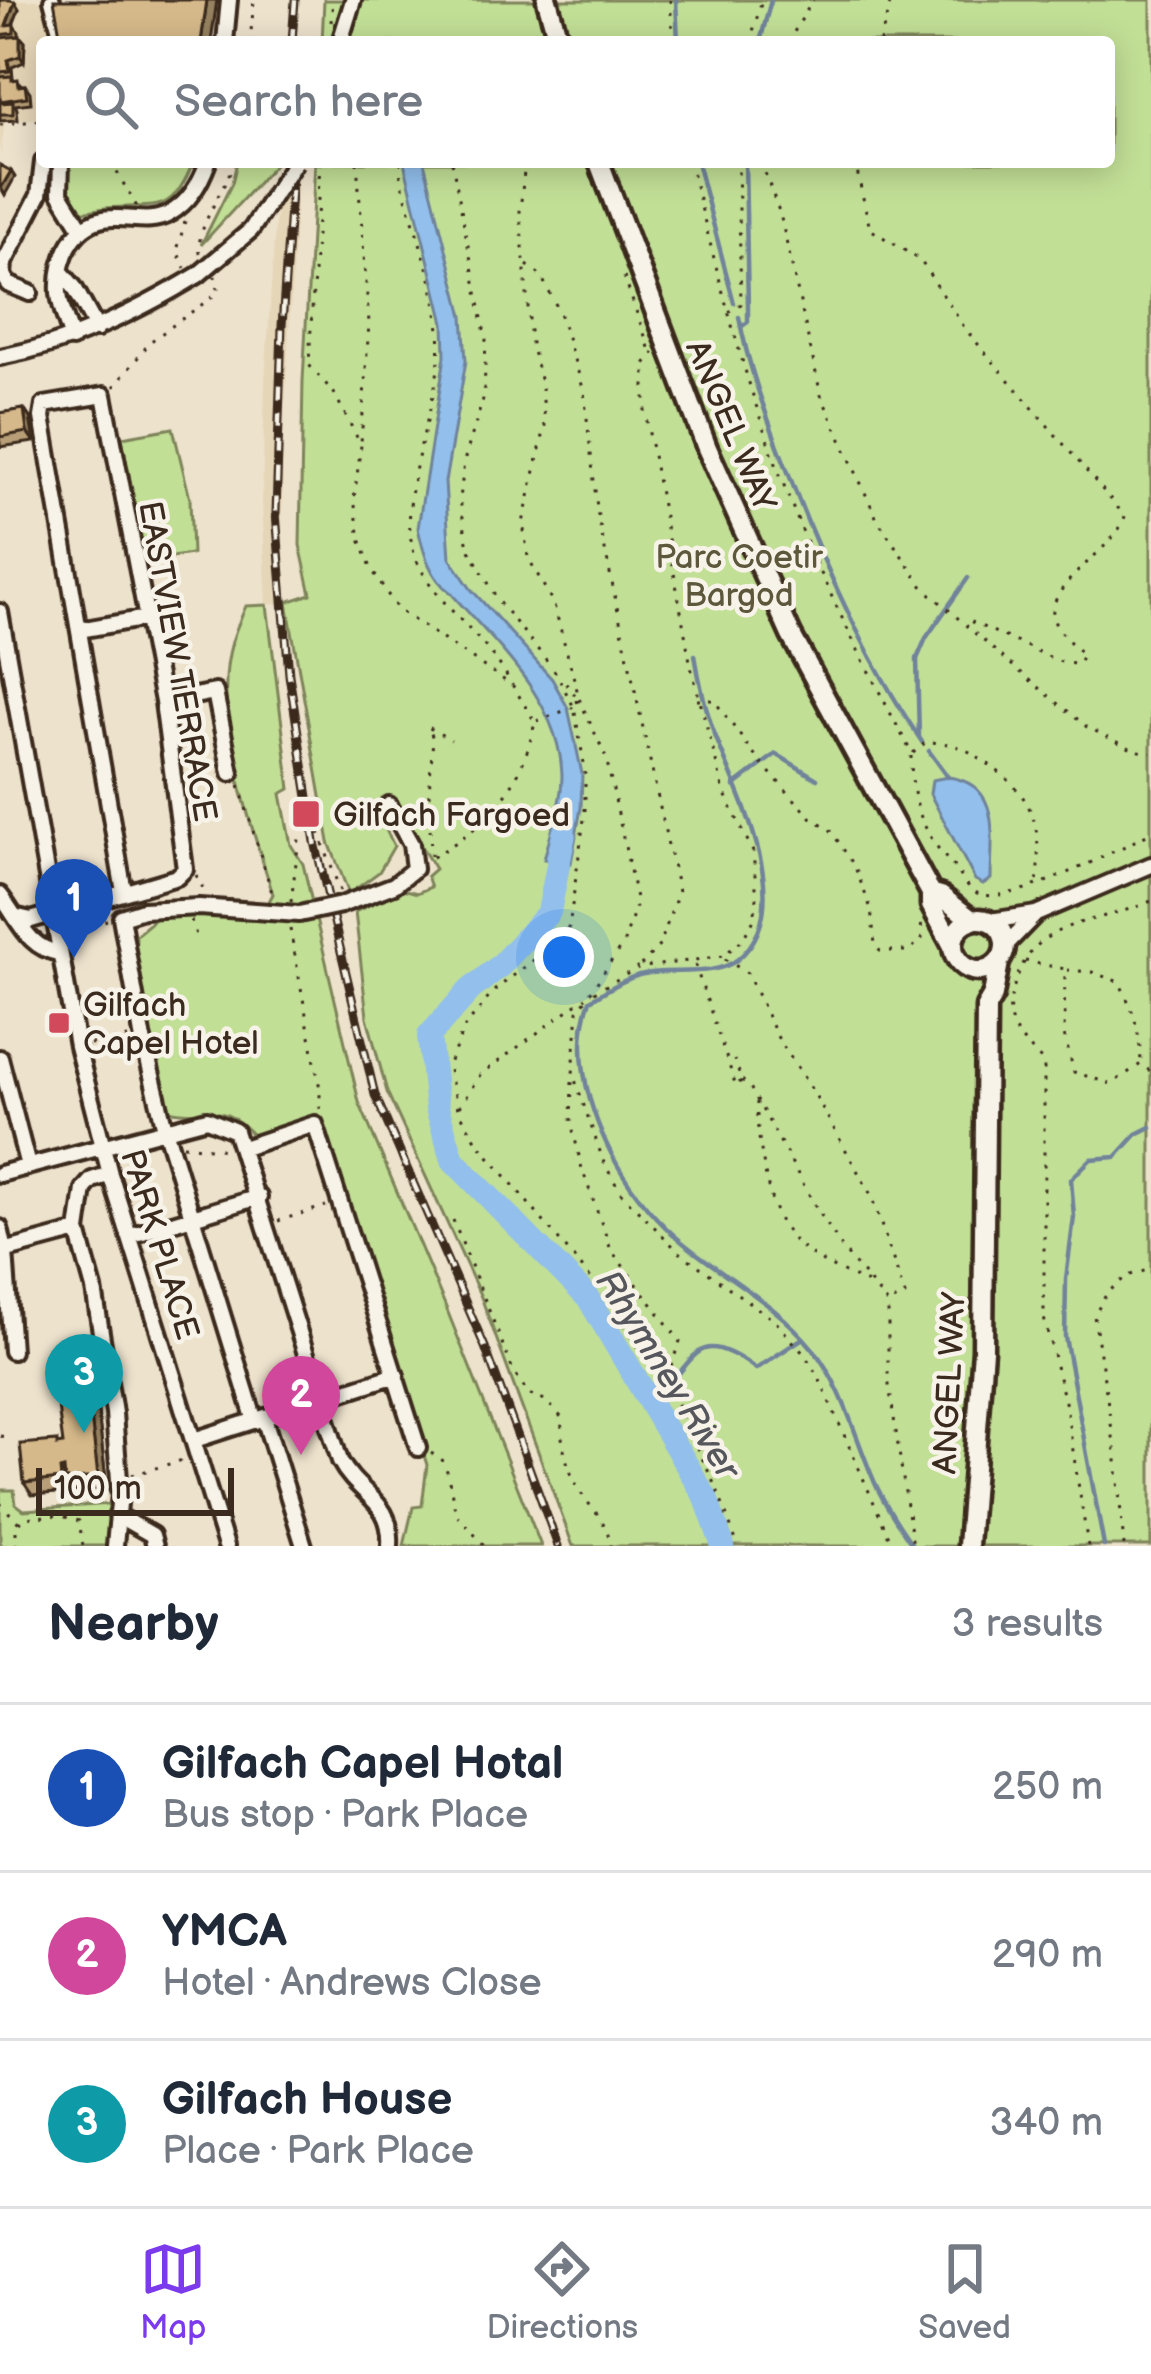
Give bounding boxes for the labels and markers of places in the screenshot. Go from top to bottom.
place label: Gilfach Fargoed [333,796,570,836]
marker: Gilfach Fargoed [290,798,322,830]
pin: 1 [35,859,113,958]
place label: Gilfach Capel Hotel [83,986,259,1064]
marker: Gilfach Capel Hotel [46,1010,72,1036]
pin: 3 [45,1334,123,1433]
pin: 2 [262,1356,340,1455]

